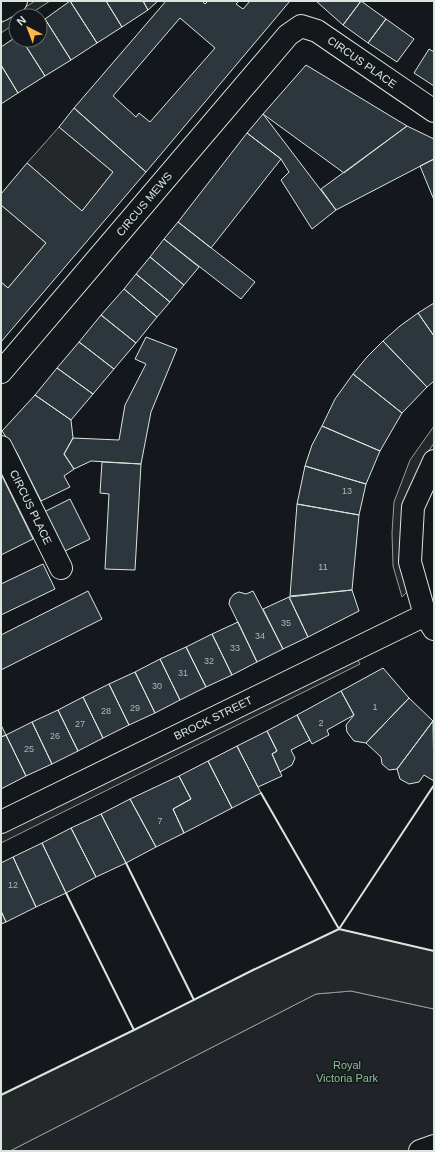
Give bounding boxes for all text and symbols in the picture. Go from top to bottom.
north arrow [8,8,48,48]
text: N [14,13,28,28]
street label: CIRCUS PLACE [325,34,399,90]
street label: CIRCUS MEWS [114,170,174,238]
street label: CIRCUS PLACE [8,468,54,546]
house number: 13 [342,486,352,496]
house number: 11 [318,562,328,572]
house number: 35 [281,618,291,628]
house number: 34 [255,631,265,641]
house number: 33 [230,643,240,653]
house number: 32 [204,656,214,666]
house number: 31 [178,668,188,678]
house number: 30 [152,681,162,691]
street label: BROCK STREET [172,694,254,742]
house number: 1 [372,702,378,712]
house number: 29 [130,703,140,713]
house number: 28 [101,706,111,716]
house number: 2 [318,718,324,728]
house number: 27 [75,719,85,729]
house number: 26 [50,731,60,741]
house number: 25 [24,744,34,754]
house number: 7 [157,816,163,826]
house number: 12 [8,880,18,890]
park label: Royal Victoria Park [316,1059,379,1084]

